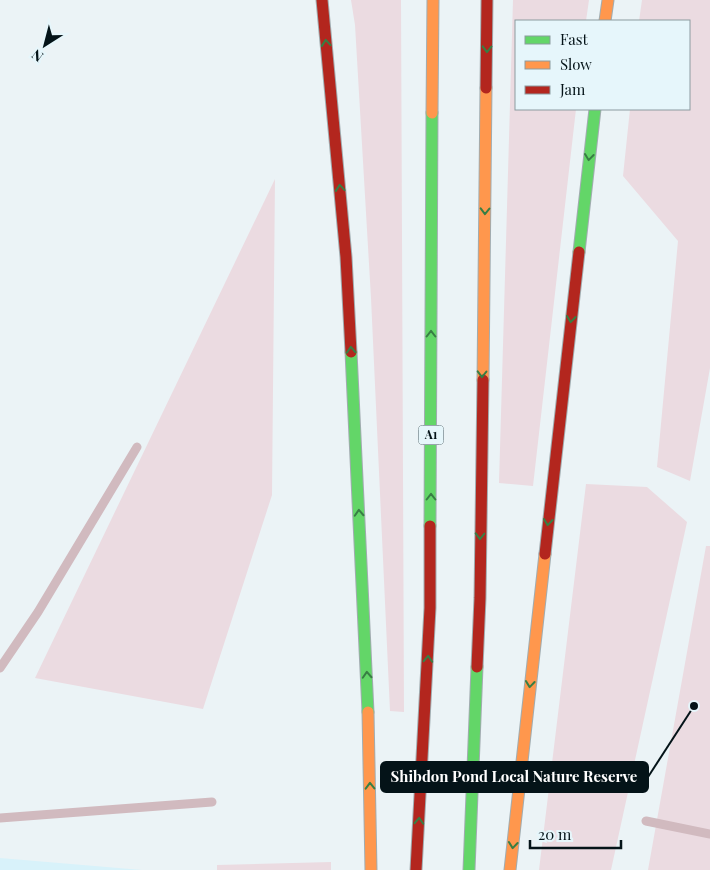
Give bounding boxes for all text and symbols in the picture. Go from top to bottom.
north arrow [20,20,70,70]
legend [515,20,690,110]
text: Fast [560,29,589,49]
one-way arrow [321,39,332,47]
text: N [27,45,47,67]
one-way arrow [481,45,492,53]
text: Slow [560,54,592,74]
text: Jam [559,79,586,99]
one-way arrow [584,153,595,161]
one-way arrow [334,184,345,192]
one-way arrow [479,207,490,215]
one-way arrow [566,315,577,323]
one-way arrow [426,330,437,338]
one-way arrow [345,346,356,354]
one-way arrow [477,370,488,378]
road number: A1 [418,426,444,444]
one-way arrow [426,492,436,500]
one-way arrow [353,508,364,516]
one-way arrow [543,519,554,527]
one-way arrow [475,532,485,540]
one-way arrow [422,655,433,663]
one-way arrow [361,671,372,679]
one-way arrow [525,680,536,688]
callout: Shibdon Pond Local Nature Reserve [381,762,648,792]
text: Shibdon Pond Local Nature Reserve [391,766,638,786]
one-way arrow [364,782,375,790]
one-way arrow [413,817,424,825]
scale bar [530,818,621,850]
text: 20 m [538,824,572,844]
one-way arrow [508,842,519,850]

